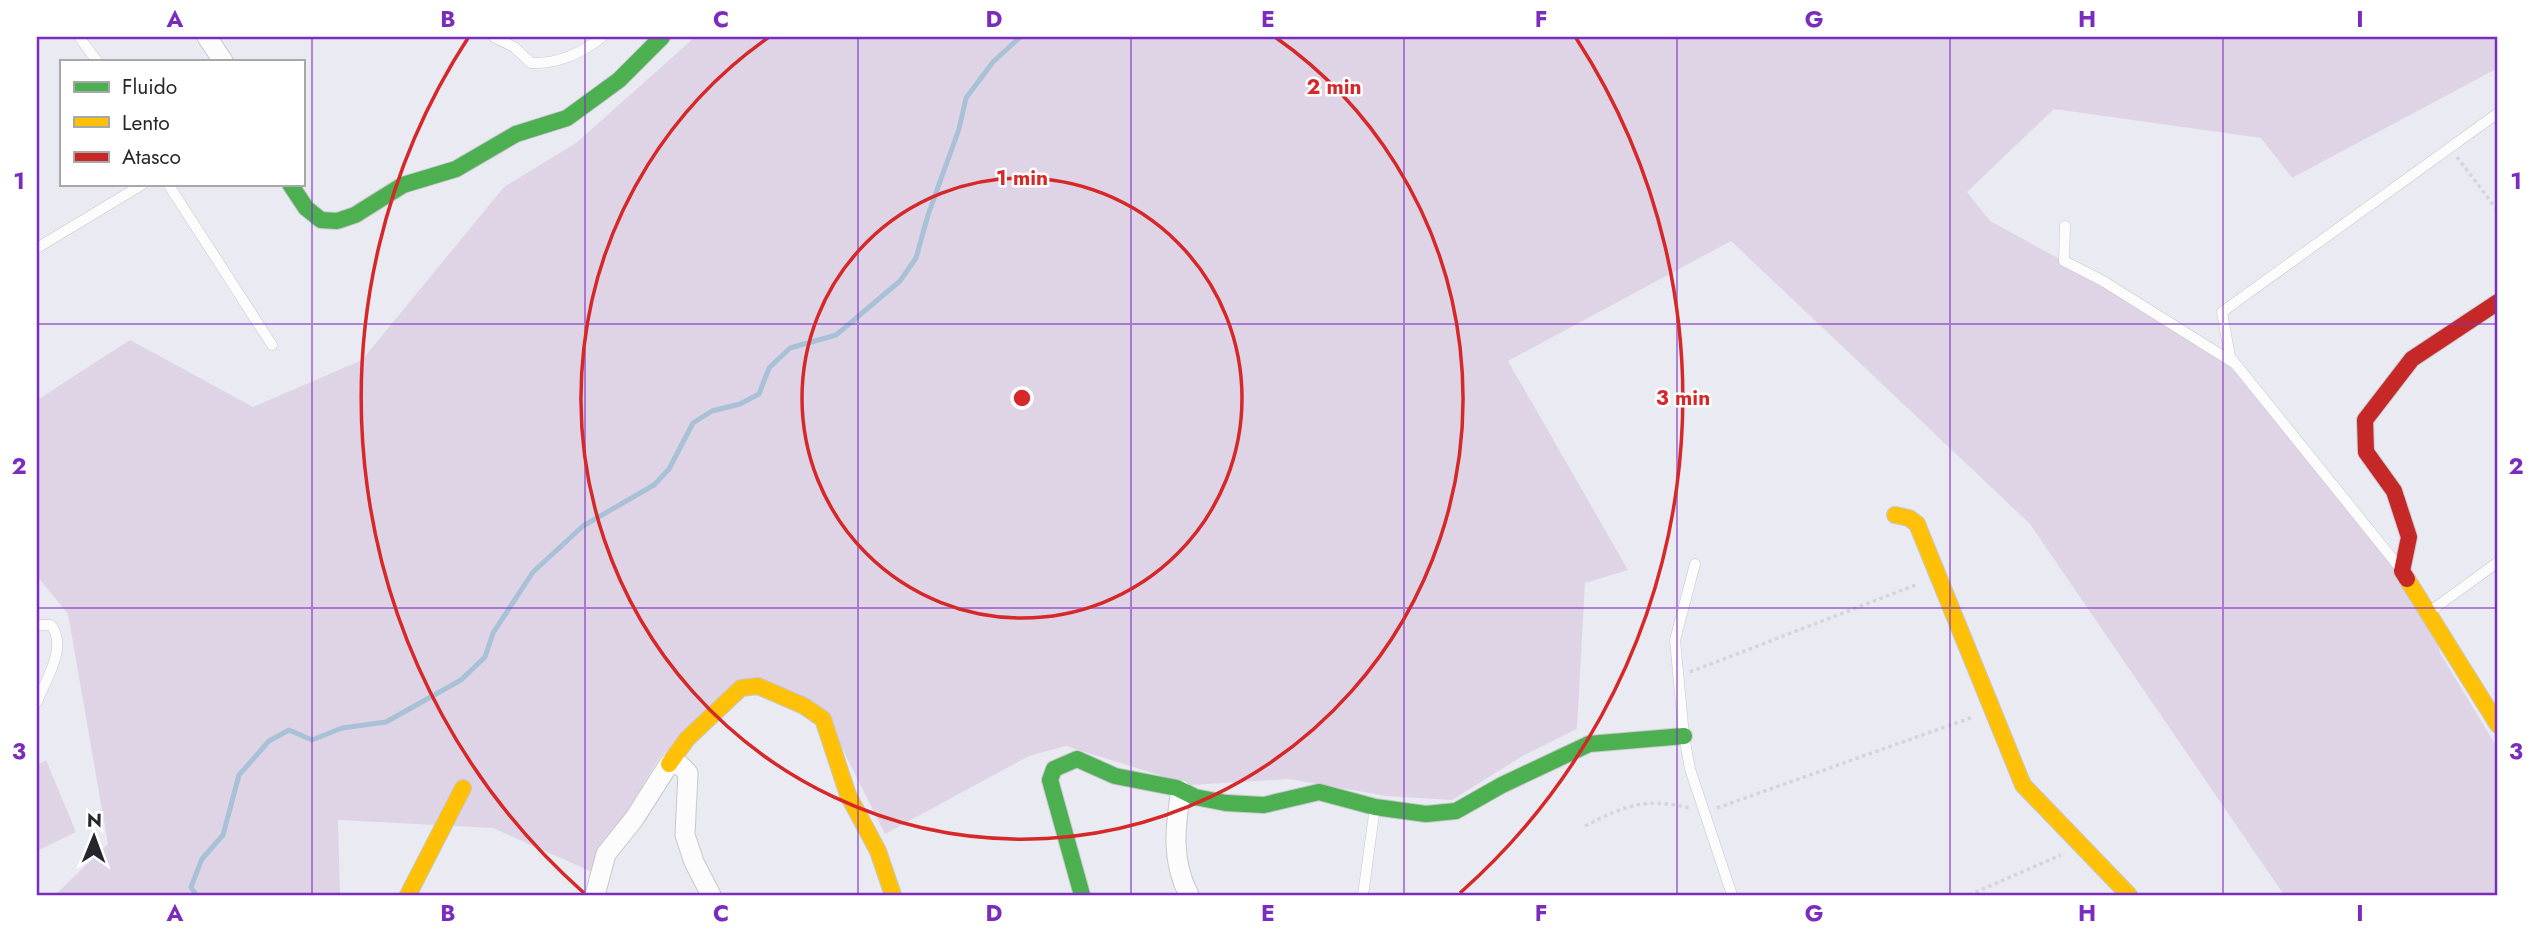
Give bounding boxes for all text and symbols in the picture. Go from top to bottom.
text: A [166,2,184,36]
text: B [440,2,456,36]
text: C [713,2,729,36]
text: D [986,2,1003,36]
text: E [1261,2,1275,36]
text: F [1535,2,1547,36]
text: G [1805,2,1823,36]
text: H [2078,2,2096,36]
text: I [2356,2,2364,36]
legend [60,60,304,186]
text: Fluido [122,72,177,102]
text: 2 min [1306,72,1362,102]
text: Lento [122,108,170,138]
text: Atasco [122,142,181,172]
text: 1 min [996,163,1048,193]
text: 1 [13,164,25,198]
text: 1 [2510,164,2522,198]
text: 3 min [1656,383,1710,413]
centre of rings [1010,386,1034,410]
text: 2 [11,449,27,483]
text: 2 [2508,449,2524,483]
text: 3 [12,734,26,768]
text: 3 [2509,734,2523,768]
north arrow [60,802,130,872]
text: N [87,807,102,834]
text: A [166,896,184,930]
text: B [440,896,456,930]
text: C [713,896,729,930]
text: D [986,896,1003,930]
text: E [1261,896,1275,930]
text: F [1535,896,1547,930]
text: G [1805,896,1823,930]
text: H [2078,896,2096,930]
text: I [2356,896,2364,930]

